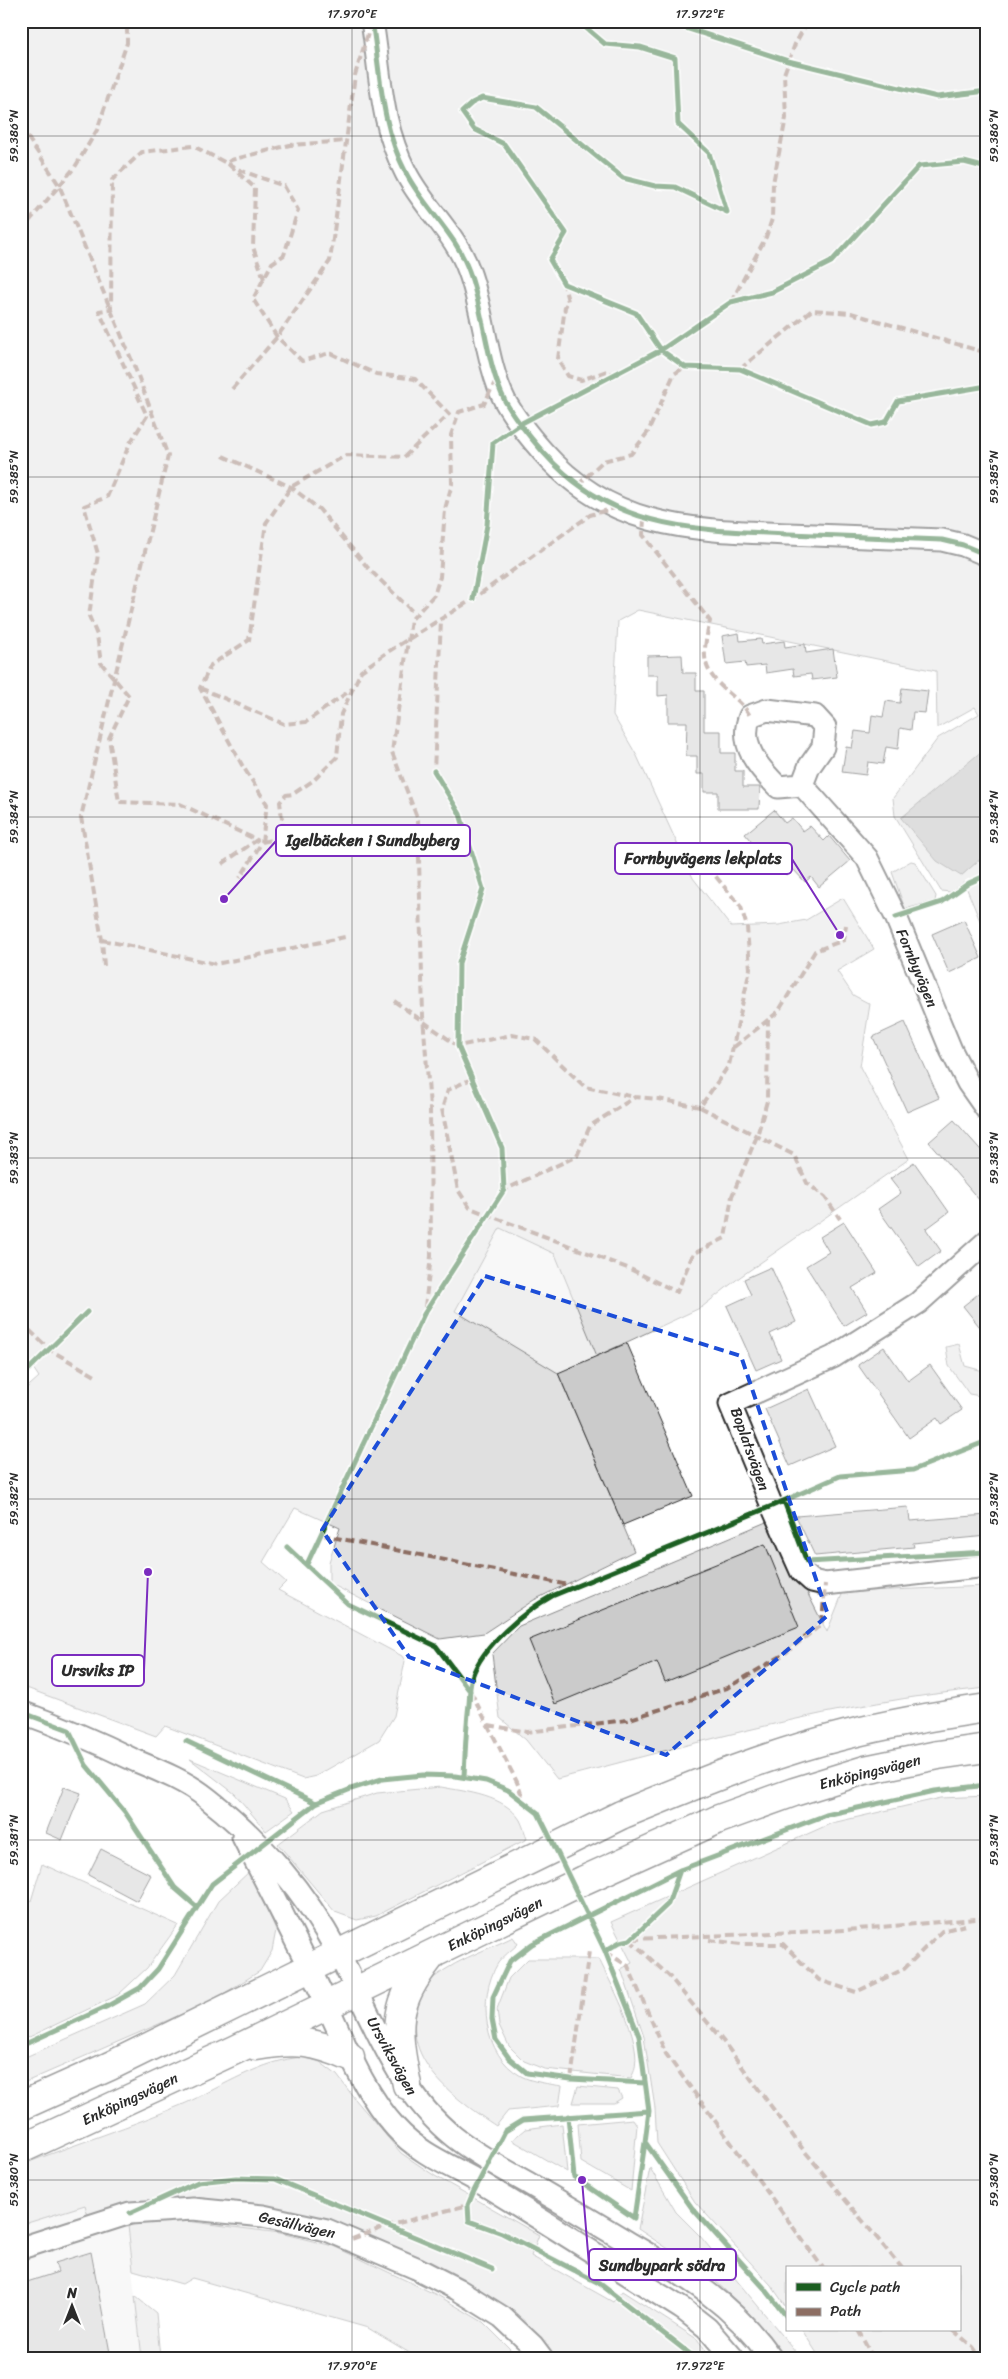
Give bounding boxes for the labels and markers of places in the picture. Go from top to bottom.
callout: Igelbäcken i Sundbyberg [276,825,470,856]
callout: Fornbyvägens lekplats [615,843,792,874]
callout: Ursviks IP [52,1655,144,1686]
callout: Sundbypark södra [589,2249,736,2280]

